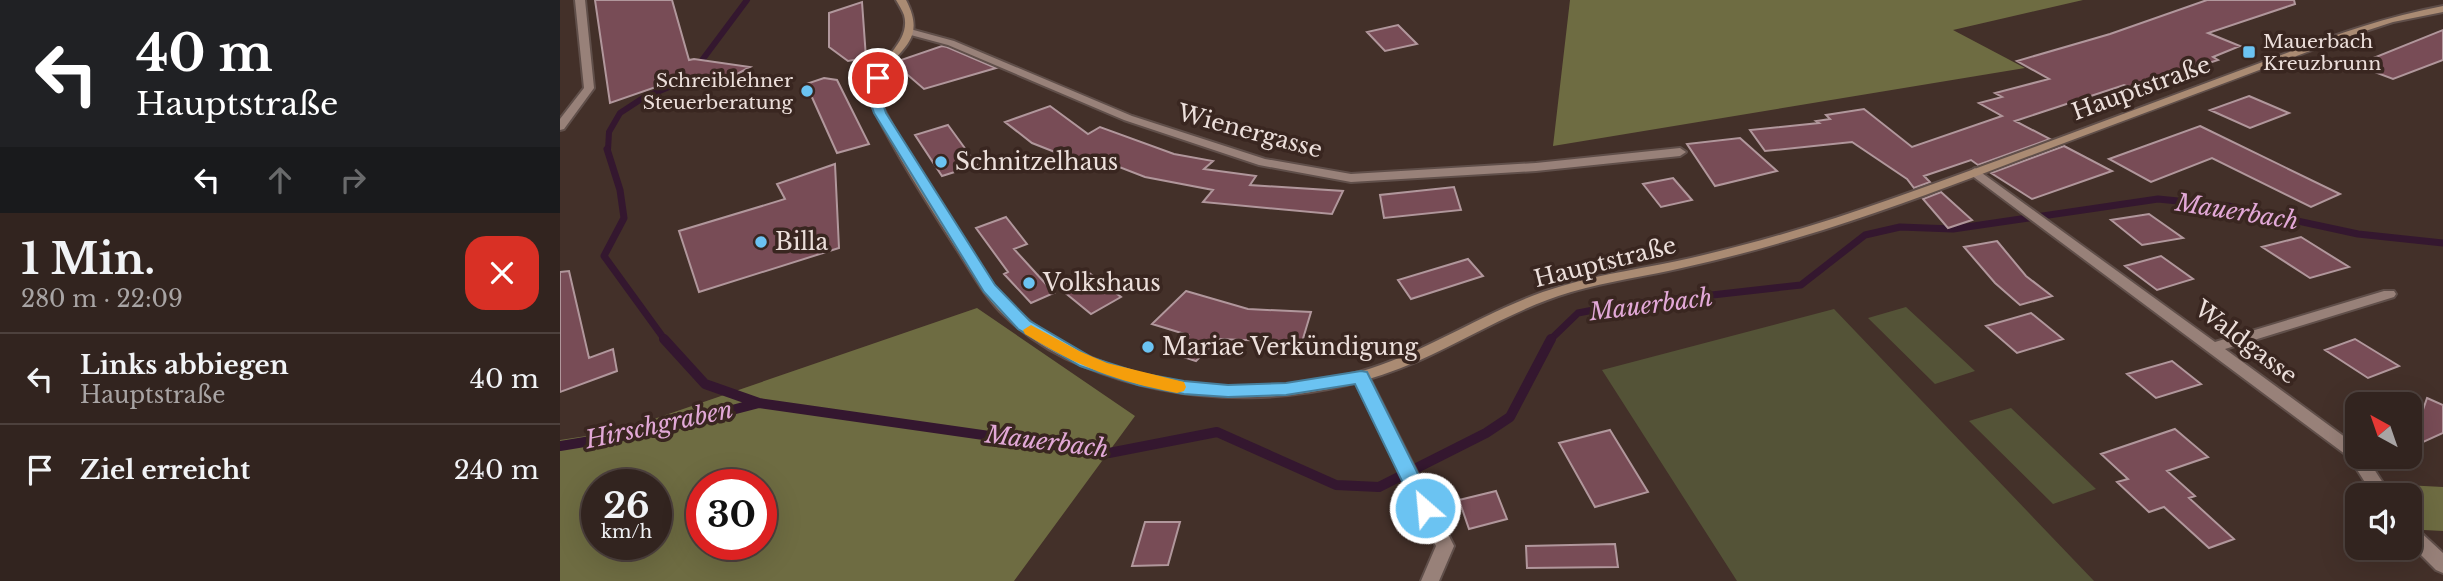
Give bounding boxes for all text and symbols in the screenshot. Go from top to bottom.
text: 40 m [136,23,273,84]
icon: left [21,28,112,119]
place label: Mauerbach Kreuzbrunn [2263,30,2381,75]
marker: Mauerbach Kreuzbrunn [2241,44,2257,60]
pin [848,48,908,108]
street label: Hauptstraße [2068,50,2214,126]
icon: arrive [859,59,897,97]
place label: Schreiblehner Steuerberatung [643,69,794,114]
marker: Schreiblehner Steuerberatung [799,83,815,99]
text: Hauptstraße [136,84,338,124]
street label: Wienergasse [1174,98,1325,164]
place label: Schnitzelhaus [955,148,1118,176]
marker: Schnitzelhaus [933,154,949,170]
icon: left [188,161,226,199]
icon: ahead [261,161,299,199]
icon: right [334,161,372,199]
water label: Mauerbach [2172,187,2301,236]
place label: Billa [775,228,828,256]
street label: Hauptstraße [1531,231,1679,293]
text: 1 Min. [21,233,155,285]
marker: Billa [753,234,769,250]
button: close [465,236,539,310]
place label: Volkshaus [1042,269,1161,297]
marker: Volkshaus [1021,275,1037,291]
water label: Mauerbach [1587,283,1714,327]
text: 280 m · 22:09 [21,285,183,313]
street label: Waldgasse [2188,294,2303,390]
place label: Mariae Verkündigung [1162,333,1418,361]
marker: Mariae Verkündigung [1140,339,1156,355]
text: Links abbiegen [80,349,289,381]
icon: left [21,360,59,398]
text: 40 m [470,363,539,395]
text: Hauptstraße [80,381,225,409]
north arrow [2345,392,2422,469]
map controls [2345,392,2422,560]
water label: Hirschgraben [581,395,735,455]
water label: Mauerbach [983,419,1110,463]
icon: arrive [21,451,59,489]
text: Ziel erreicht [80,454,250,486]
text: 240 m [454,454,539,486]
speed limit sign: 30 [686,469,777,560]
position arrow [1388,471,1462,545]
button: sound [2345,483,2422,560]
text: 26 [603,484,650,527]
text: km/h [601,521,652,543]

